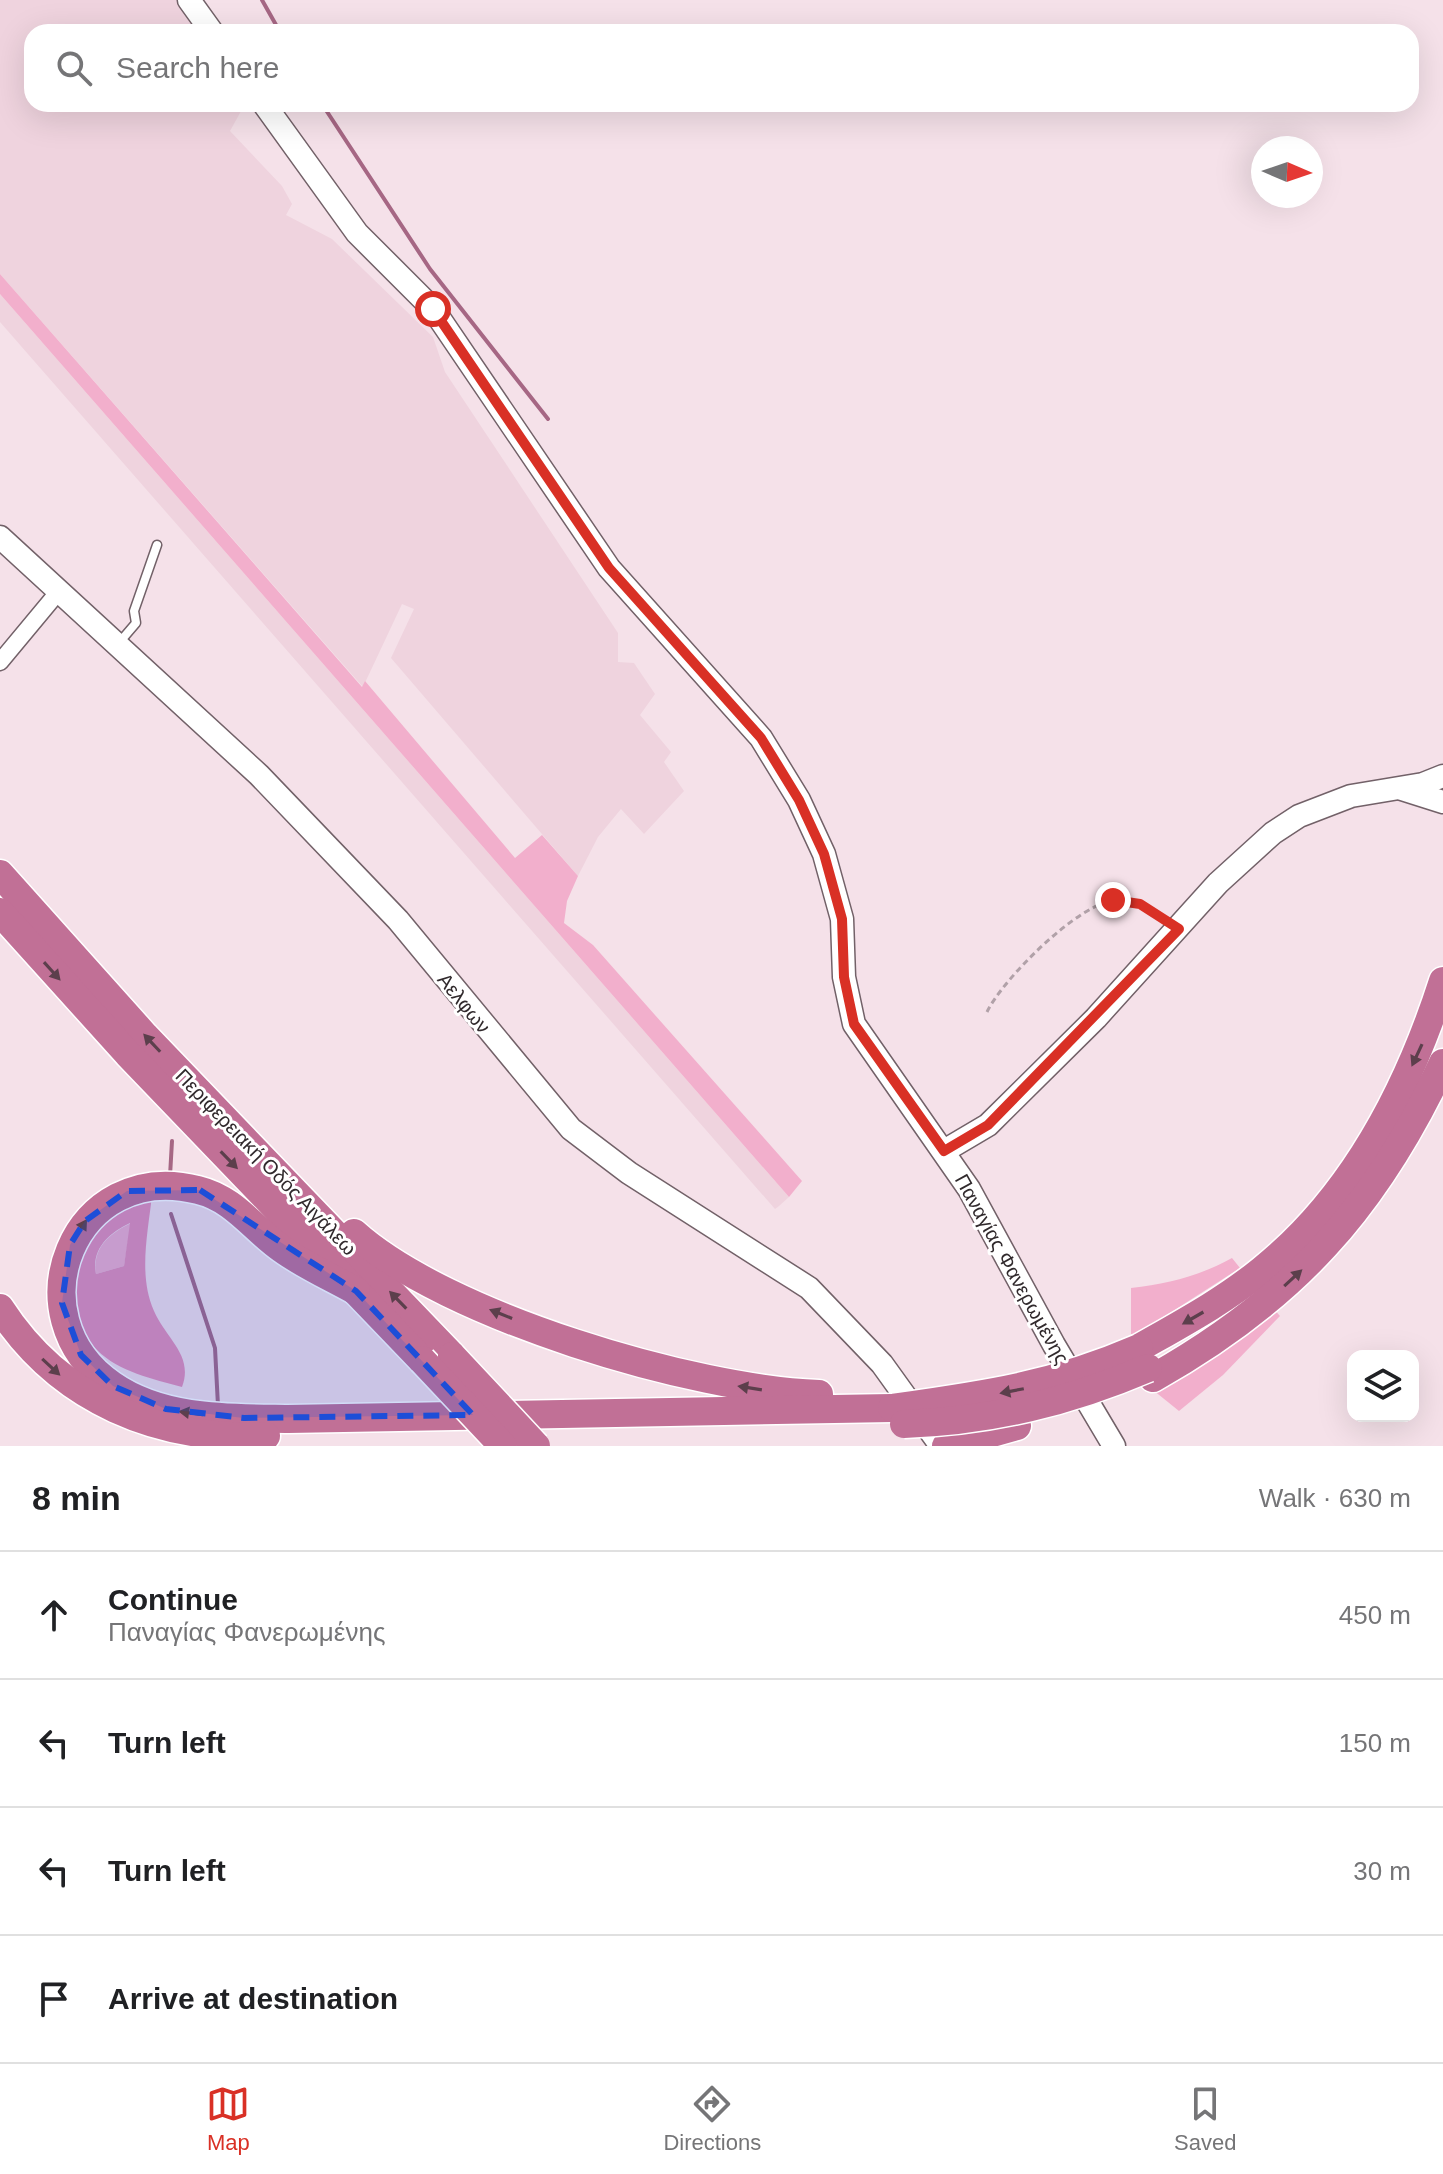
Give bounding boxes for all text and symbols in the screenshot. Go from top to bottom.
search box [24,24,1419,112]
icon: search [52,46,96,90]
text: Search here [116,51,279,84]
north arrow [1251,136,1323,208]
route start [415,291,451,327]
route end [1095,882,1131,918]
one-way arrow [42,961,60,980]
street label: Αελφων [433,969,495,1037]
one-way arrow [143,1034,161,1053]
one-way arrow [1411,1043,1424,1066]
street label: Περιφερειακή Οδός Αιγάλεω [171,1065,361,1259]
one-way arrow [220,1151,238,1170]
street label: Παναγίας Φανερωμένης [951,1170,1074,1368]
one-way arrow [72,1220,87,1241]
one-way arrow [1283,1270,1302,1288]
one-way arrow [389,1291,408,1310]
one-way arrow [489,1307,513,1320]
one-way arrow [1182,1311,1204,1325]
map controls [1347,1350,1419,1422]
button: layers [1347,1350,1419,1422]
one-way arrow [41,1357,60,1375]
one-way arrow [737,1381,762,1394]
one-way arrow [999,1385,1024,1397]
one-way arrow [178,1406,203,1419]
text: 8 min [32,1479,121,1517]
text: Walk · 630 m [1259,1483,1411,1513]
text: Continue [108,1583,238,1616]
icon: ahead [32,1593,76,1637]
text: 450 m [1339,1600,1411,1630]
text: Παναγίας Φανερωμένης [108,1617,385,1647]
icon: left [32,1721,76,1765]
text: Turn left [108,1726,226,1759]
text: 150 m [1339,1728,1411,1758]
icon: left [32,1849,76,1893]
text: Turn left [108,1854,226,1887]
text: 30 m [1353,1856,1411,1886]
icon: arrive [32,1977,76,2021]
text: Arrive at destination [108,1982,398,2015]
tab: Map [206,2082,250,2156]
tab: Directions [663,2082,761,2156]
tab: Saved [1174,2082,1237,2156]

